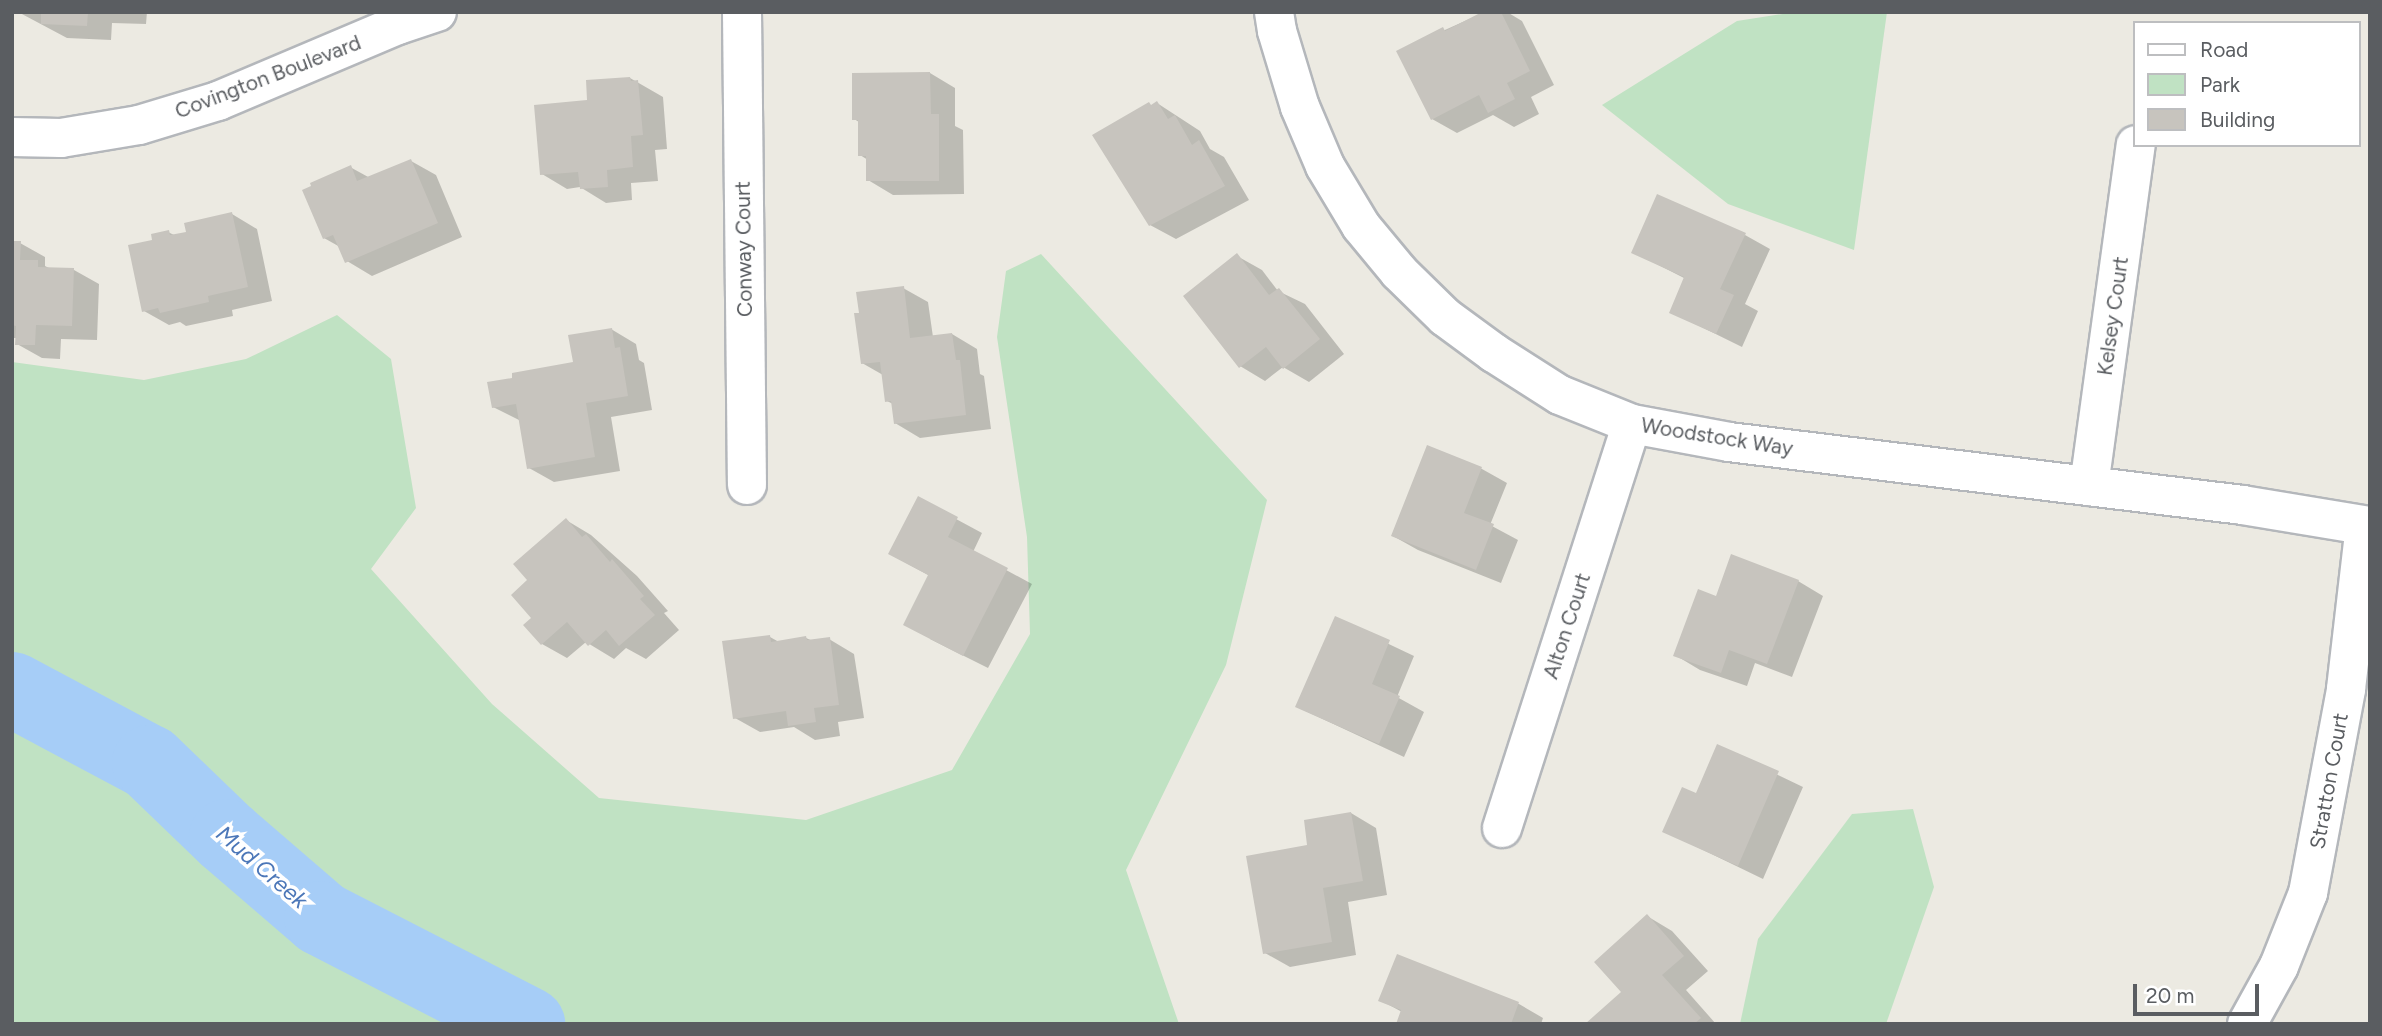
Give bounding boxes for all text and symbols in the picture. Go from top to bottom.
legend [2134,21,2361,147]
street label: Covington Boulevard [171,30,365,124]
text: Road [2200,37,2248,62]
text: Park [2200,72,2240,97]
text: Building [2200,107,2275,132]
street label: Conway Court [730,181,758,317]
street label: Kelsey Court [2092,255,2134,377]
street label: Woodstock Way [1639,413,1795,461]
street label: Alton Court [1538,570,1596,682]
street label: Stratton Court [2305,711,2353,851]
water label: Mud Creek [211,820,313,914]
scale bar [2137,970,2263,1014]
text: 20 m [2146,983,2194,1008]

